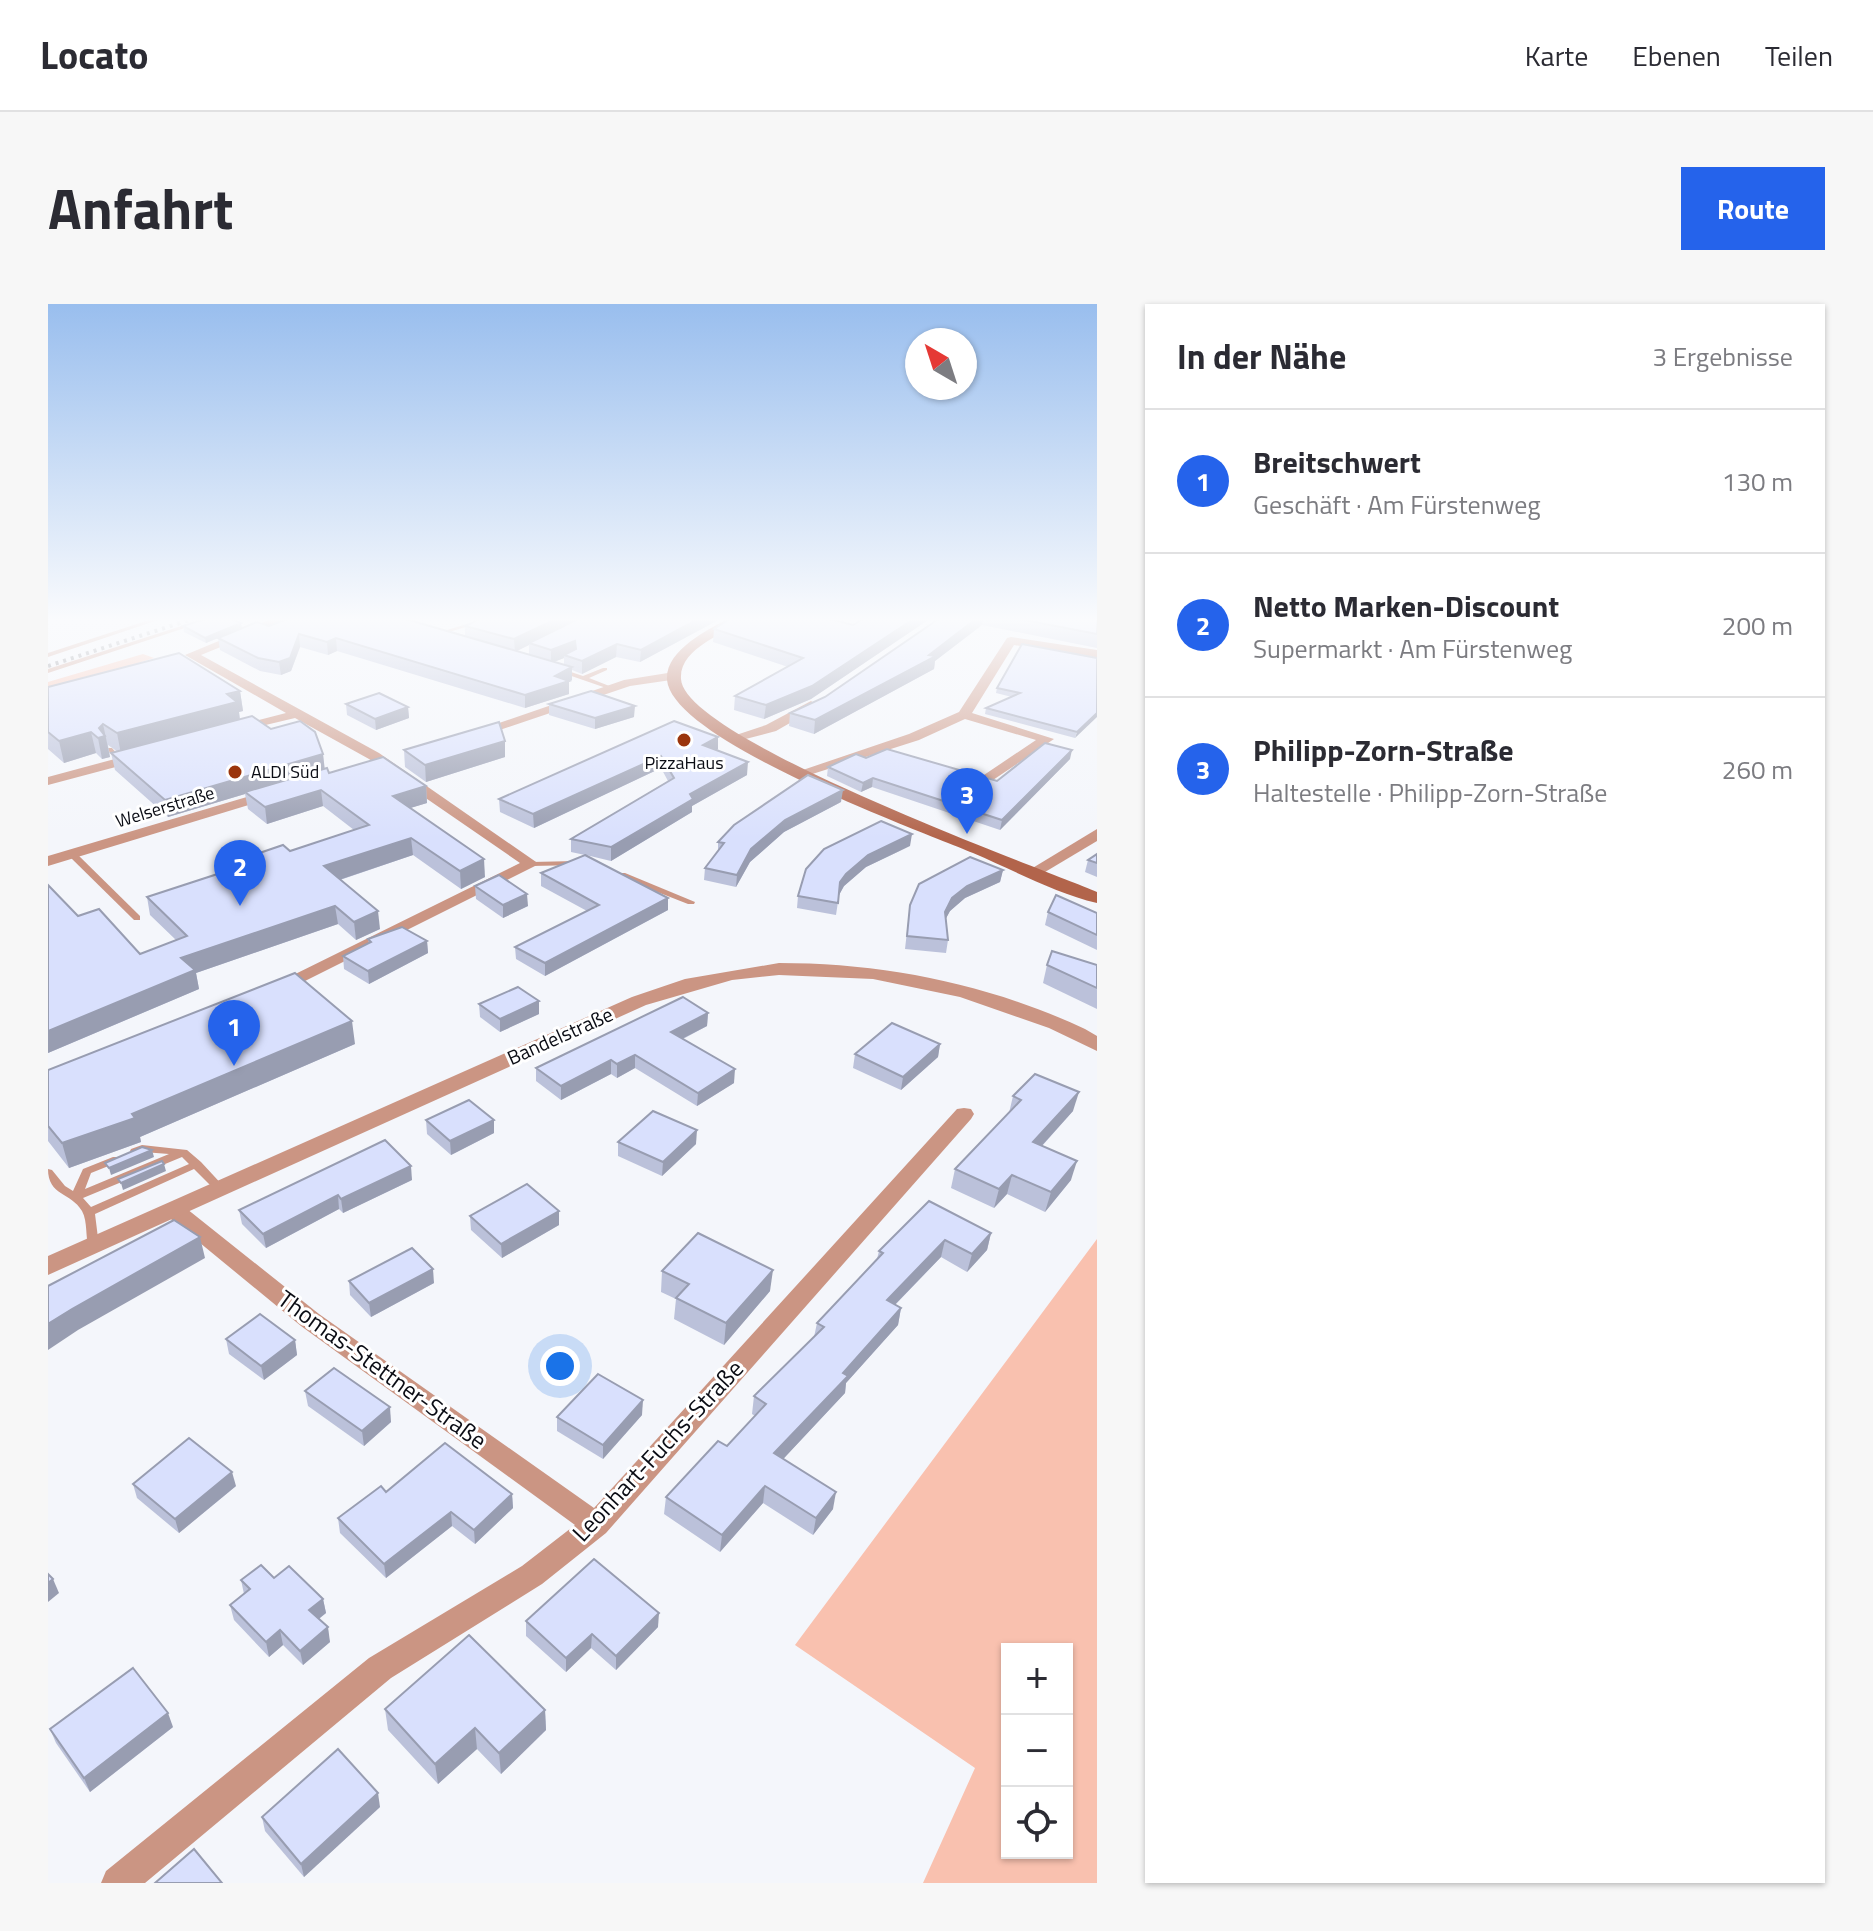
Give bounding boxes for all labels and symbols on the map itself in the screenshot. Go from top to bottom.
north arrow [905,328,977,400]
marker: PizzaHaus [675,731,693,749]
place label: PizzaHaus [644,749,724,776]
place label: ALDI Süd [251,758,319,785]
marker: ALDI Süd [226,763,244,781]
pin: 3 [941,768,993,834]
street label: Welserstraße [112,779,218,834]
pin: 2 [214,840,266,906]
street label: Bandelstraße [502,998,618,1073]
pin: 1 [208,1000,260,1066]
street label: Thomas-Stettner-Straße [271,1281,495,1457]
your location [540,1346,580,1386]
street label: Leonhart-Fuchs-Straße [563,1351,751,1549]

